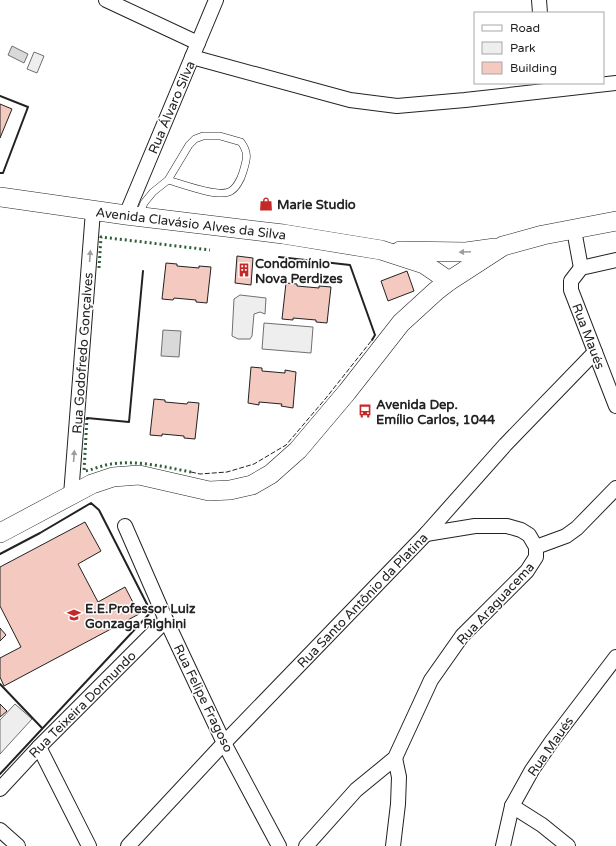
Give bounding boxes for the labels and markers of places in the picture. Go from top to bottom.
shop icon: Marie Studio [258,196,274,212]
place label: Marie Studio [277,197,356,213]
place label: Condomínio Nova Perdizes [255,256,343,287]
building icon: Condomínio Nova Perdizes [236,262,252,278]
place label: Avenida Dep. Emílio Carlos, 1044 [376,397,496,428]
bus stop icon: Avenida Dep. Emílio Carlos, 1044 [357,403,373,419]
place label: E.E.Professor Luiz Gonzaga Righini [85,601,196,632]
school or university icon: E.E.Professor Luiz Gonzaga Righini [66,607,82,623]

